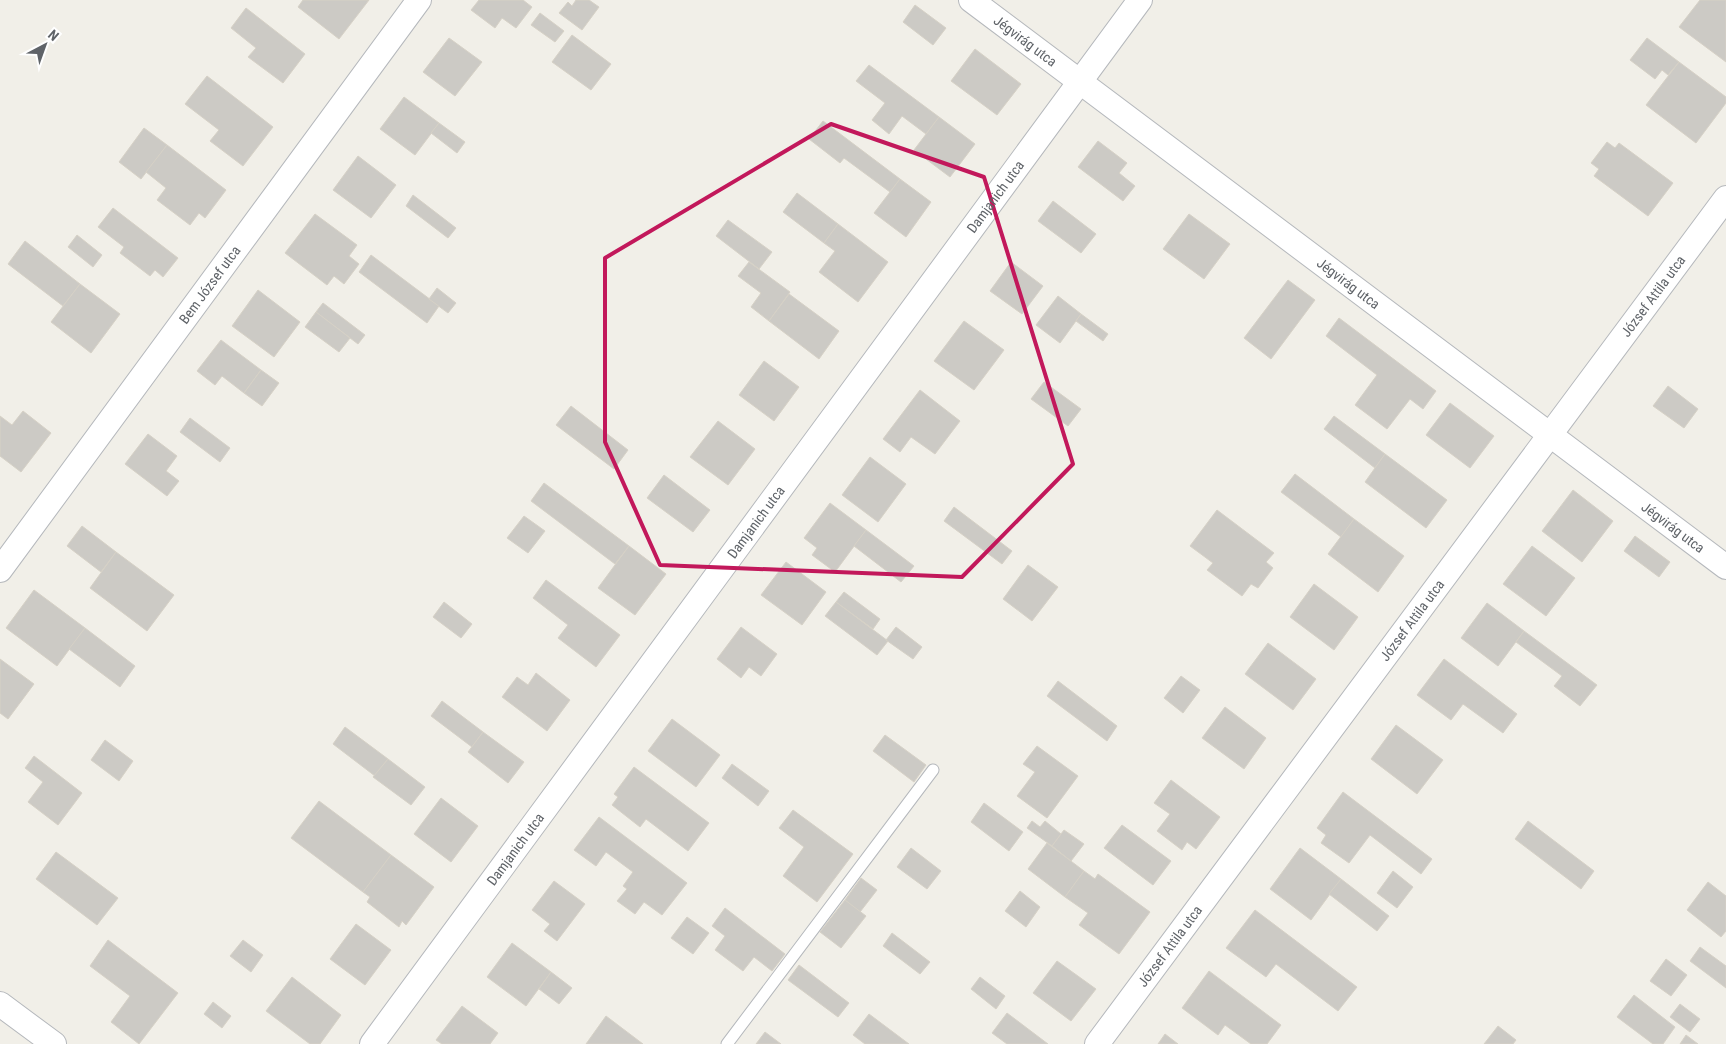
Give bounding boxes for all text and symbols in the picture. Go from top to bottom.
street label: Jégvirág utca [991,12,1060,70]
north arrow [20,20,70,70]
text: N [45,26,62,44]
street label: Damjanich utca [964,157,1027,236]
street label: Bem József utca [176,243,244,327]
street label: József Attila utca [1618,252,1689,340]
street label: Jégvirág utca [1314,255,1383,312]
street label: Damjanich utca [724,483,788,561]
street label: Jégvirág utca [1639,498,1708,556]
street label: József Attila utca [1377,576,1447,664]
street label: Damjanich utca [484,810,547,888]
street label: József Attila utca [1134,902,1205,990]

